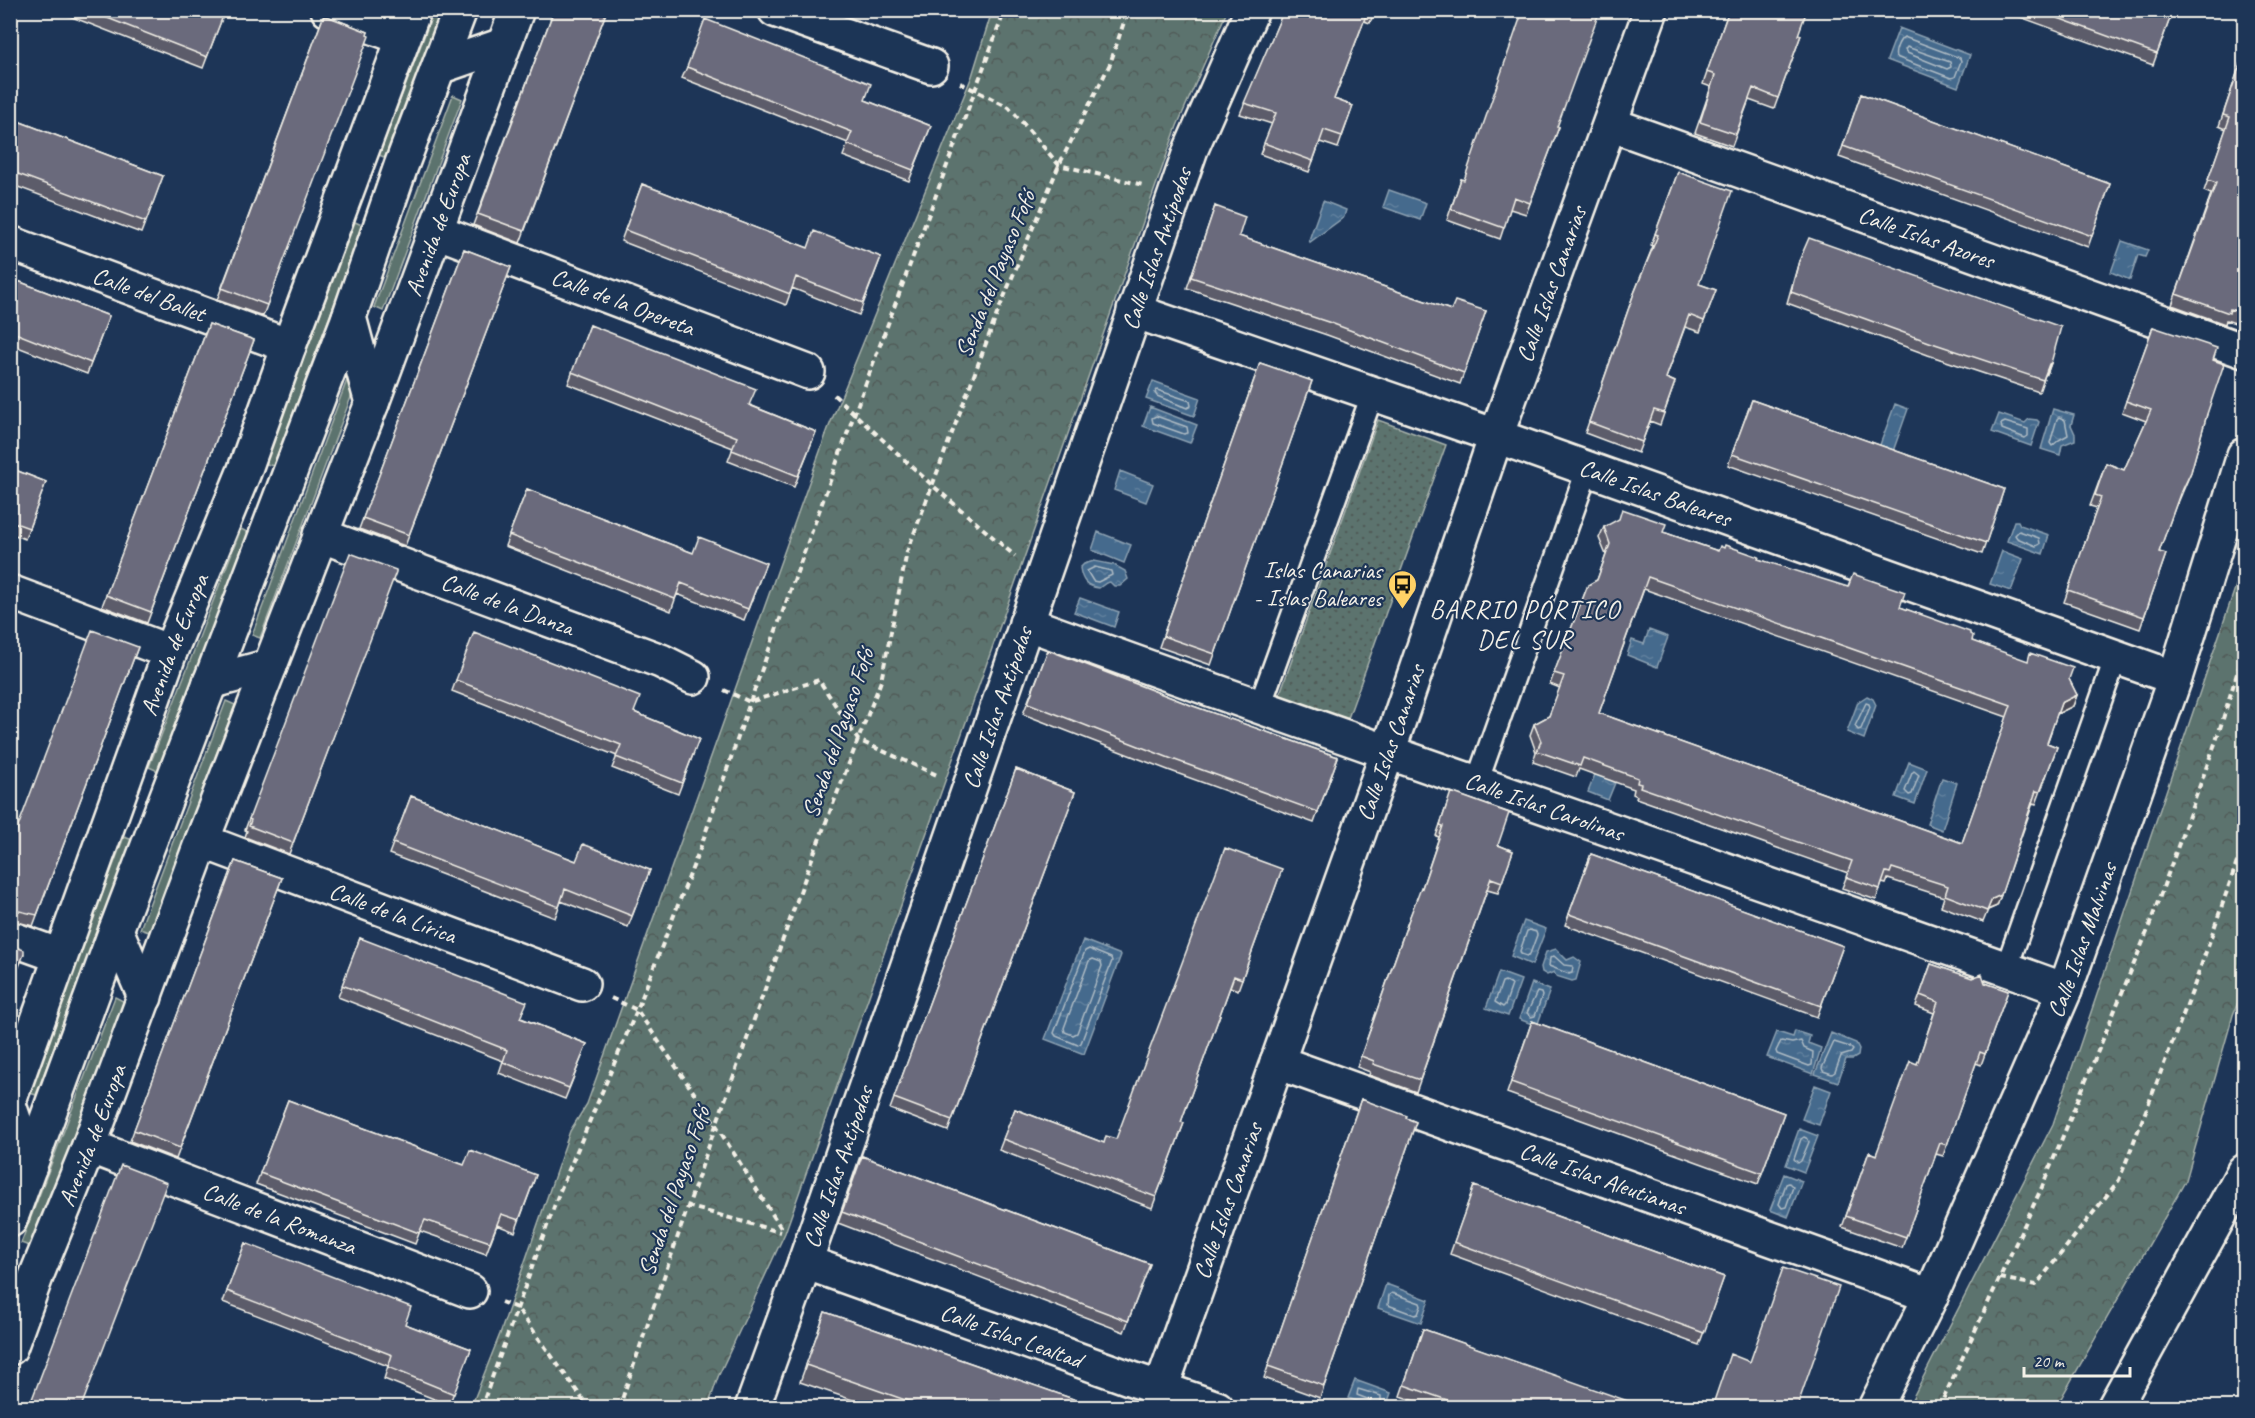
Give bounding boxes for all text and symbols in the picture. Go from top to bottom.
street label: Avenida de Europa [398,148,478,300]
street label: Calle Islas Antípodas [1115,162,1199,333]
street label: Senda del Payaso Fofó [948,183,1043,362]
street label: Calle Islas Azores [1854,199,2000,276]
street label: Calle Islas Canarias [1509,201,1594,366]
street label: Calle del Ballet [88,260,211,329]
street label: Calle de la Opereta [547,261,700,343]
street label: Calle Islas Baleares [1575,452,1737,534]
place label: Islas Canarias - Islas Baleares [1253,555,1384,613]
street label: Calle de la Danza [437,566,580,643]
street label: Avenida de Europa [133,568,216,720]
bus stop icon: Islas Canarias - Islas Baleares [1387,568,1419,610]
district label: BARRIO PÓRTICO DEL SUR [1430,593,1622,656]
street label: Calle Islas Antípodas [955,621,1040,793]
street label: Senda del Payaso Fofó [795,641,882,822]
street label: Calle Islas Canarias [1349,659,1432,825]
street label: Calle Islas Carolinas [1461,765,1630,849]
street label: Calle Islas Malvinas [2040,857,2124,1022]
street label: Calle de la Lírica [325,875,462,951]
street label: Avenida de Europa [51,1059,133,1211]
street label: Calle Islas Antípodas [796,1080,881,1252]
street label: Senda del Payaso Fofó [631,1099,718,1280]
street label: Calle Islas Canarias [1186,1117,1270,1283]
street label: Calle Islas Aleutianas [1516,1135,1691,1223]
street label: Calle de la Romanza [199,1176,362,1262]
street label: Calle Islas Lealtad [936,1297,1089,1376]
scale bar [2024,1340,2130,1378]
text: 20 m [2033,1350,2066,1372]

